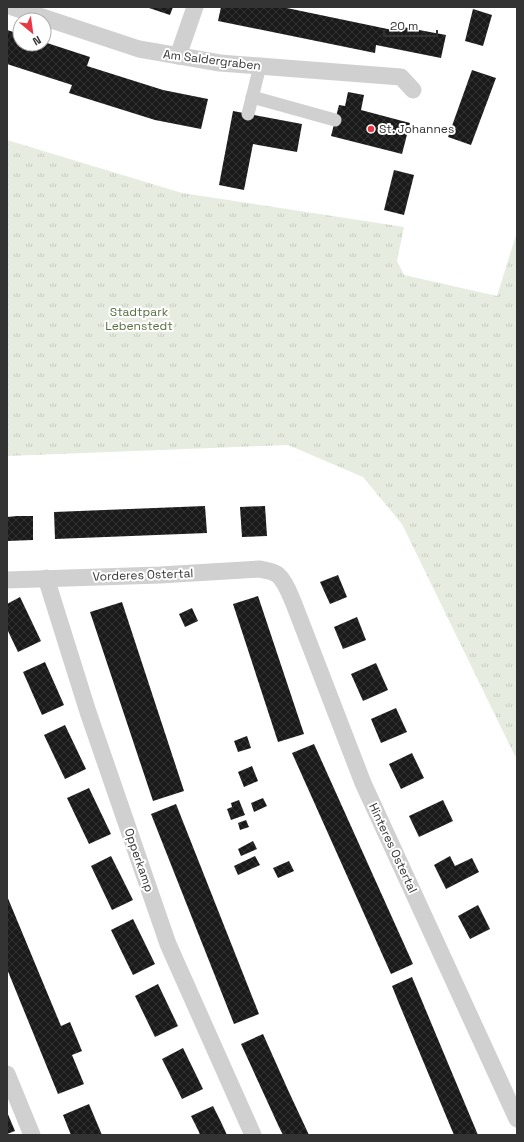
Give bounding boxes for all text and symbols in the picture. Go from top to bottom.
north arrow [12,12,52,52]
scale bar [384,12,437,38]
text: 20 m [390,18,418,34]
text: N [30,33,43,49]
street label: Am Saldergraben [162,46,262,74]
place label: St. Johannes [379,121,454,137]
marker: St. Johannes [366,124,376,134]
park label: Stadtpark Lebenstedt [105,304,173,334]
street label: Vorderes Ostertal [92,565,194,585]
street label: Hinteres Ostertal [365,800,421,896]
street label: Opperkamp [121,826,157,894]

